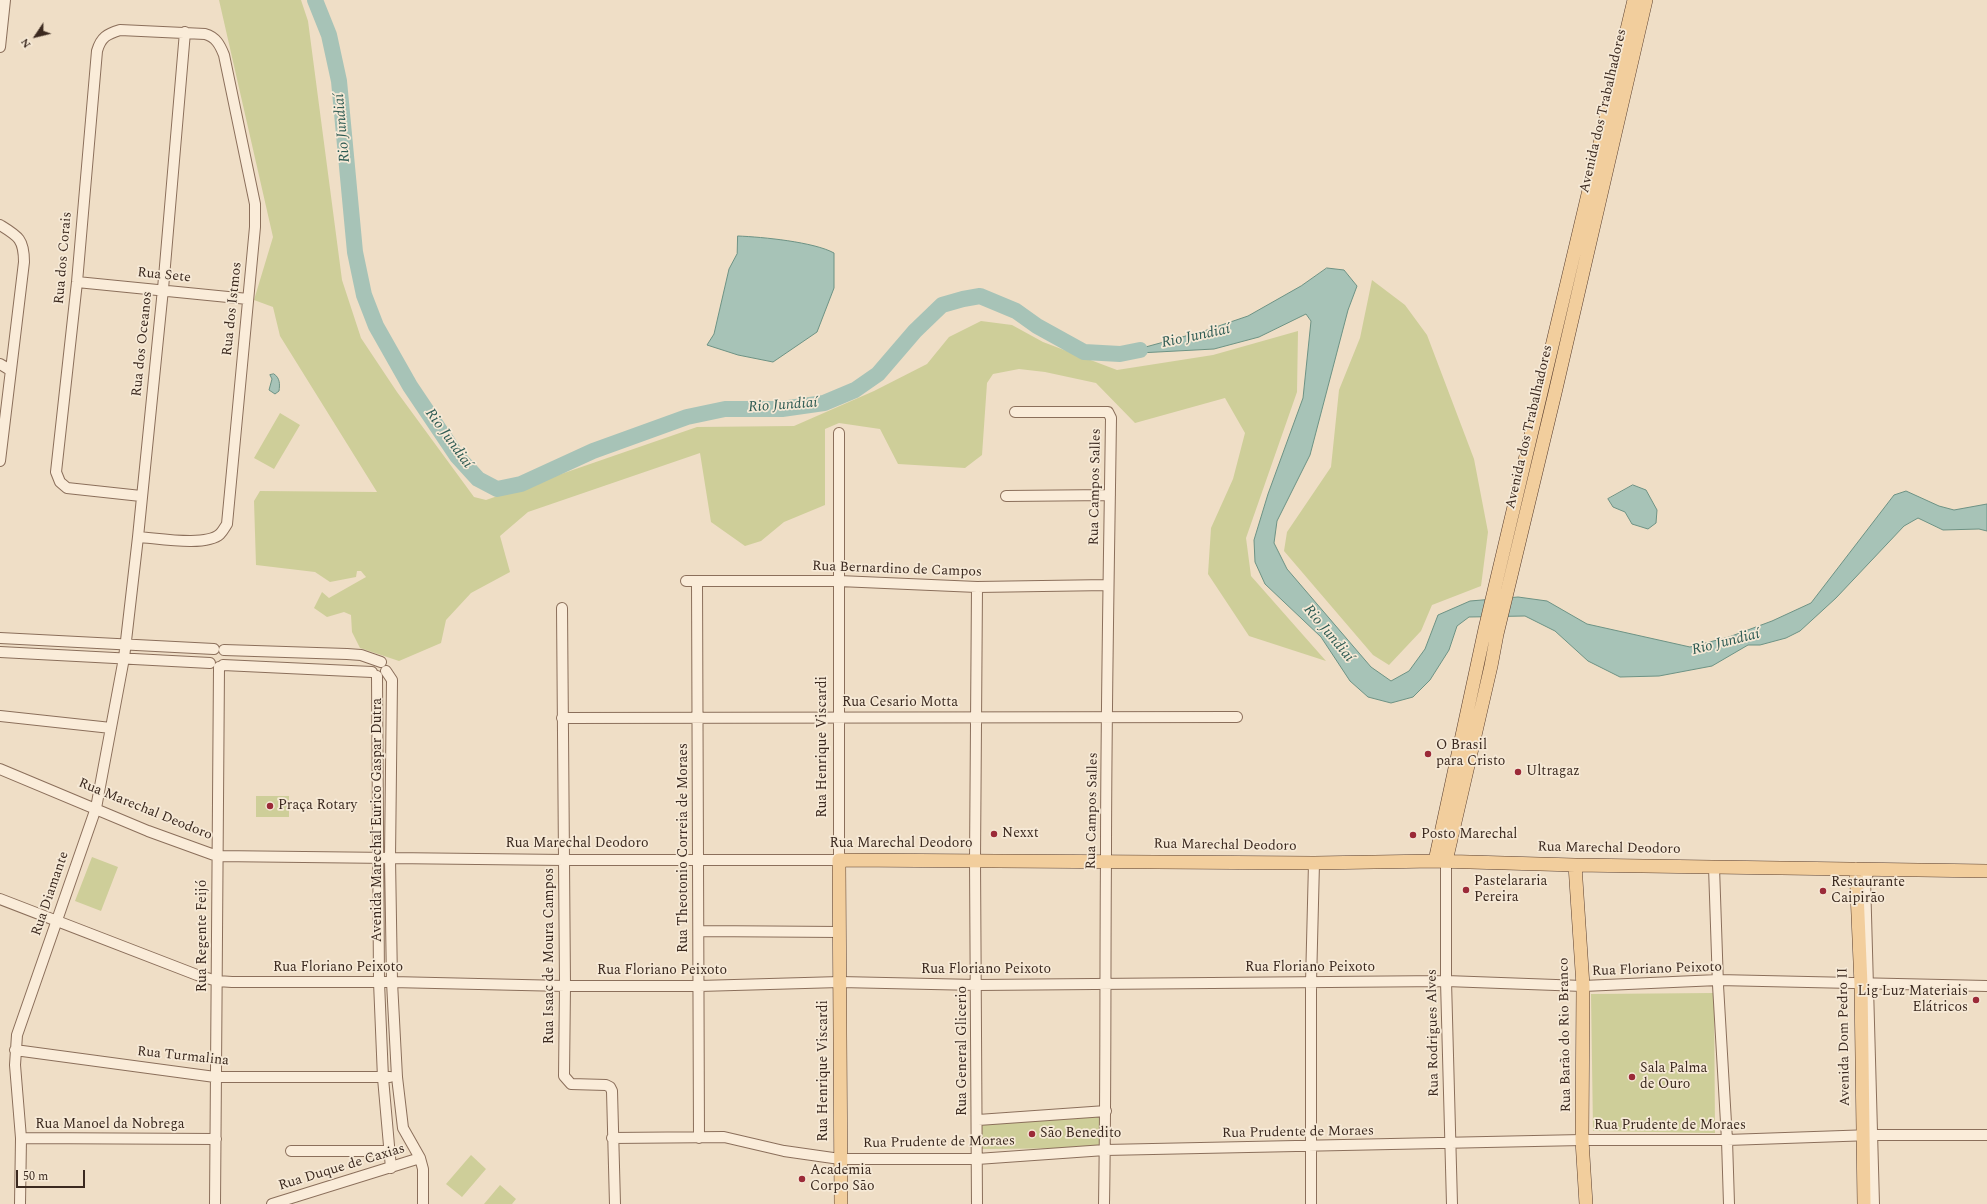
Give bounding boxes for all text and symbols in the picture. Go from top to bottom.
north arrow [16,16,56,56]
street label: Avenida dos Trabalhadores [1577,27,1631,195]
text: N [16,35,35,52]
water label: Rio Jundiaí [331,93,355,163]
street label: Rua dos Corais [52,211,76,305]
street label: Rua dos Istmos [220,261,246,357]
street label: Rua Sete [136,265,192,287]
street label: Rua dos Oceanos [129,290,157,398]
water label: Rio Jundiaí [1160,321,1232,353]
street label: Avenida dos Trabalhadores [1503,343,1557,511]
water label: Rio Jundiaí [748,395,818,417]
water label: Rio Jundiaí [420,406,476,472]
street label: Rua Campos Salles [1087,428,1105,546]
street label: Rua Bernardino de Campos [812,559,982,581]
water label: Rio Jundiaí [1299,602,1357,666]
water label: Rio Jundiaí [1690,626,1762,660]
street label: Rua Henrique Viscardi [815,676,831,818]
street label: Rua Cesario Motta [842,695,958,711]
street label: Avenida Marechal Eurico Gaspar Dutra [370,698,386,942]
place label: O Brasil para Cristo [1436,738,1505,770]
street label: Rua Theotonio Correia de Moraes [676,743,692,953]
marker: O Brasil para Cristo [1423,749,1433,759]
street label: Rua Campos Salles [1084,752,1102,870]
place label: Ultragaz [1526,764,1580,780]
marker: Ultragaz [1513,767,1523,777]
street label: Rua Marechal Deodoro [76,775,214,845]
place label: Praça Rotary [278,798,357,814]
marker: Praça Rotary [265,801,275,811]
place label: Nexxt [1002,826,1039,842]
place label: Posto Marechal [1421,827,1517,843]
marker: Nexxt [989,829,999,839]
marker: Posto Marechal [1408,830,1418,840]
street label: Rua Marechal Deodoro [506,836,648,852]
street label: Rua Marechal Deodoro [830,836,972,852]
street label: Rua Marechal Deodoro [1153,836,1297,856]
street label: Rua Marechal Deodoro [1537,839,1681,859]
street label: Rua Diamante [29,850,73,938]
street label: Rua Isaac de Moura Campos [542,868,558,1044]
place label: Pastelararia Pereira [1474,874,1547,906]
place label: Restaurante Caipirão [1831,875,1905,908]
street label: Rua Regente Feijó [195,880,211,992]
marker: Pastelararia Pereira [1461,885,1471,895]
marker: Restaurante Caipirão [1818,886,1828,896]
street label: Rua Barão do Rio Branco [1556,957,1576,1113]
street label: Rua Floriano Peixoto [1592,959,1722,981]
street label: Rua Floriano Peixoto [273,960,403,976]
street label: Rua Floriano Peixoto [1245,960,1375,976]
street label: Rua Floriano Peixoto [921,962,1051,978]
street label: Rua Floriano Peixoto [597,963,727,979]
street label: Avenida Dom Pedro II [1835,967,1855,1107]
street label: Rua Rodrigues Alves [1424,969,1444,1097]
place label: Lig Luz Materiais Elátricos [1857,984,1968,1016]
street label: Rua General Glicerio [955,986,971,1116]
marker: Lig Luz Materiais Elátricos [1971,995,1981,1005]
street label: Rua Henrique Viscardi [816,1000,832,1142]
street label: Rua Turmalina [136,1044,230,1070]
place label: Sala Palma de Ouro [1640,1061,1707,1094]
marker: Sala Palma de Ouro [1627,1072,1637,1082]
street label: Rua Manoel da Nobrega [35,1117,185,1133]
street label: Rua Prudente de Moraes [1594,1118,1746,1134]
street label: Rua Prudente de Moraes [1222,1123,1374,1143]
place label: São Benedito [1040,1126,1121,1142]
marker: São Benedito [1027,1129,1037,1139]
street label: Rua Prudente de Moraes [863,1133,1015,1153]
street label: Rua Duque de Caxias [277,1141,407,1195]
scale bar [18,1162,87,1188]
place label: Academia Corpo São [810,1163,874,1196]
text: 50 m [23,1167,48,1186]
marker: Academia Corpo São [797,1174,807,1184]

